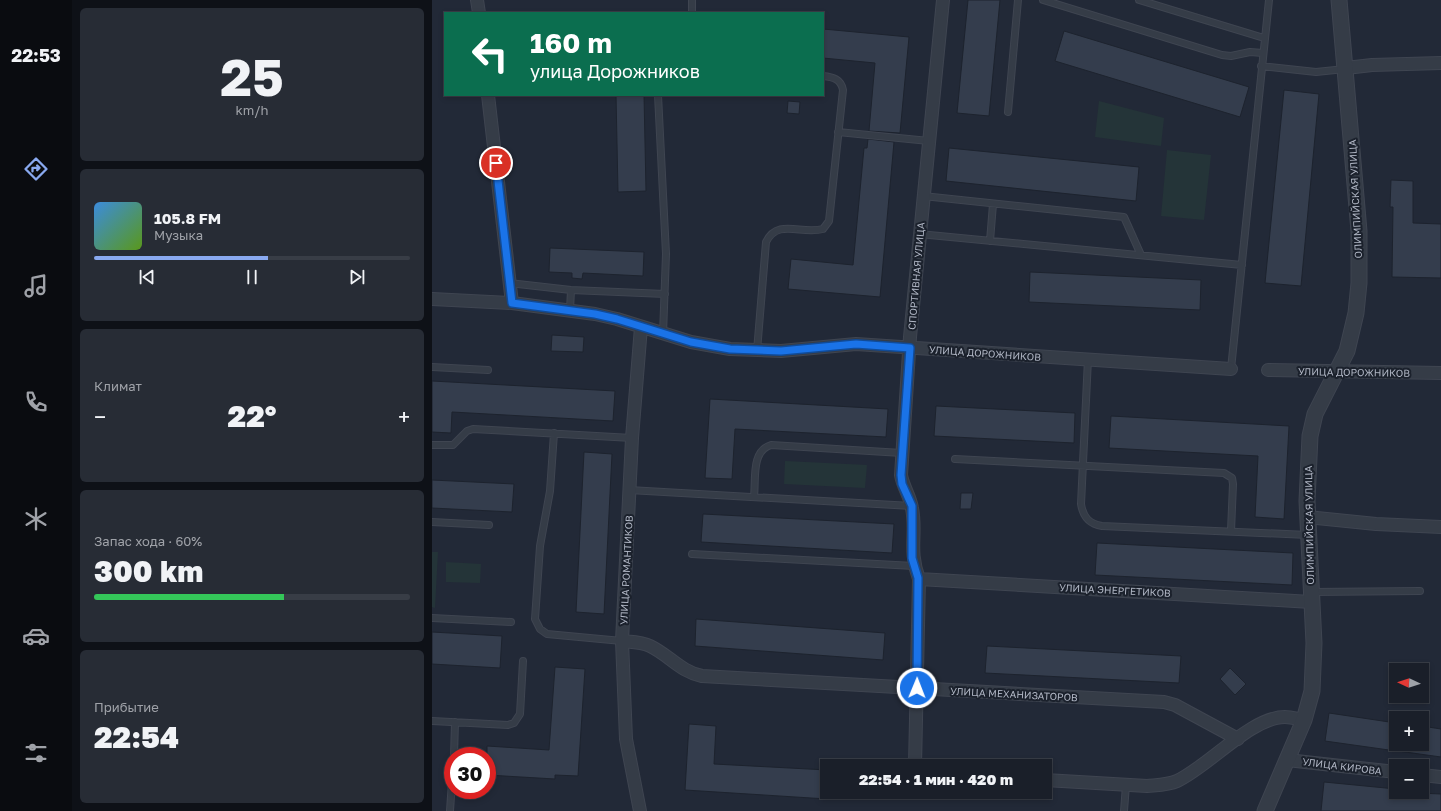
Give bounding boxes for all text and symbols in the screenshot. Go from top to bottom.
text: 160 m [530,26,612,59]
icon: left [464,28,516,80]
text: 22:53 [11,44,61,66]
text: 25 [220,45,284,107]
text: улица Дорожников [530,60,700,82]
text: km/h [235,102,269,118]
street label: ОЛИМПИЙСКАЯ УЛИЦА [1346,139,1364,259]
pin [479,146,513,180]
icon: arrive [485,152,507,174]
icon: directions [22,155,50,183]
text: 105.8 FM [154,209,221,227]
street label: СПОРТИВНАЯ УЛИЦА [905,221,927,330]
text: Музыка [154,227,203,243]
icon: previous [136,266,158,288]
icon: pause [241,266,263,288]
icon: next [346,266,368,288]
icon: music [22,272,50,300]
street label: УЛИЦА ДОРОЖНИКОВ [929,343,1042,363]
street label: УЛИЦА ДОРОЖНИКОВ [1298,365,1410,379]
text: Климат [94,378,142,394]
icon: phone [22,388,50,416]
text: 22° [228,398,276,434]
text: − [94,403,106,430]
text: + [398,403,410,430]
street label: ОЛИМПИЙСКАЯ УЛИЦА [1302,465,1316,585]
icon: climate [22,505,50,533]
street label: УЛИЦА РОМАНТИКОВ [617,515,635,625]
text: Запас хода · 60% [94,533,202,549]
text: 300 km [94,553,203,589]
street label: УЛИЦА ЭНЕРГЕТИКОВ [1059,581,1171,599]
icon: car [22,622,50,650]
north arrow [1389,663,1429,703]
map controls [1389,663,1429,799]
position arrow [896,667,938,709]
street label: УЛИЦА МЕХАНИЗАТОРОВ [950,685,1078,703]
text: Прибытие [94,699,159,715]
button: + [1389,711,1429,751]
text: 22:54 [94,719,179,755]
icon: filters [22,739,50,767]
speed limit sign: 30 [444,747,496,799]
street label: УЛИЦА КИРОВА [1302,755,1383,777]
button: − [1389,759,1429,799]
text: 22:54 · 1 мин · 420 m [859,770,1013,788]

